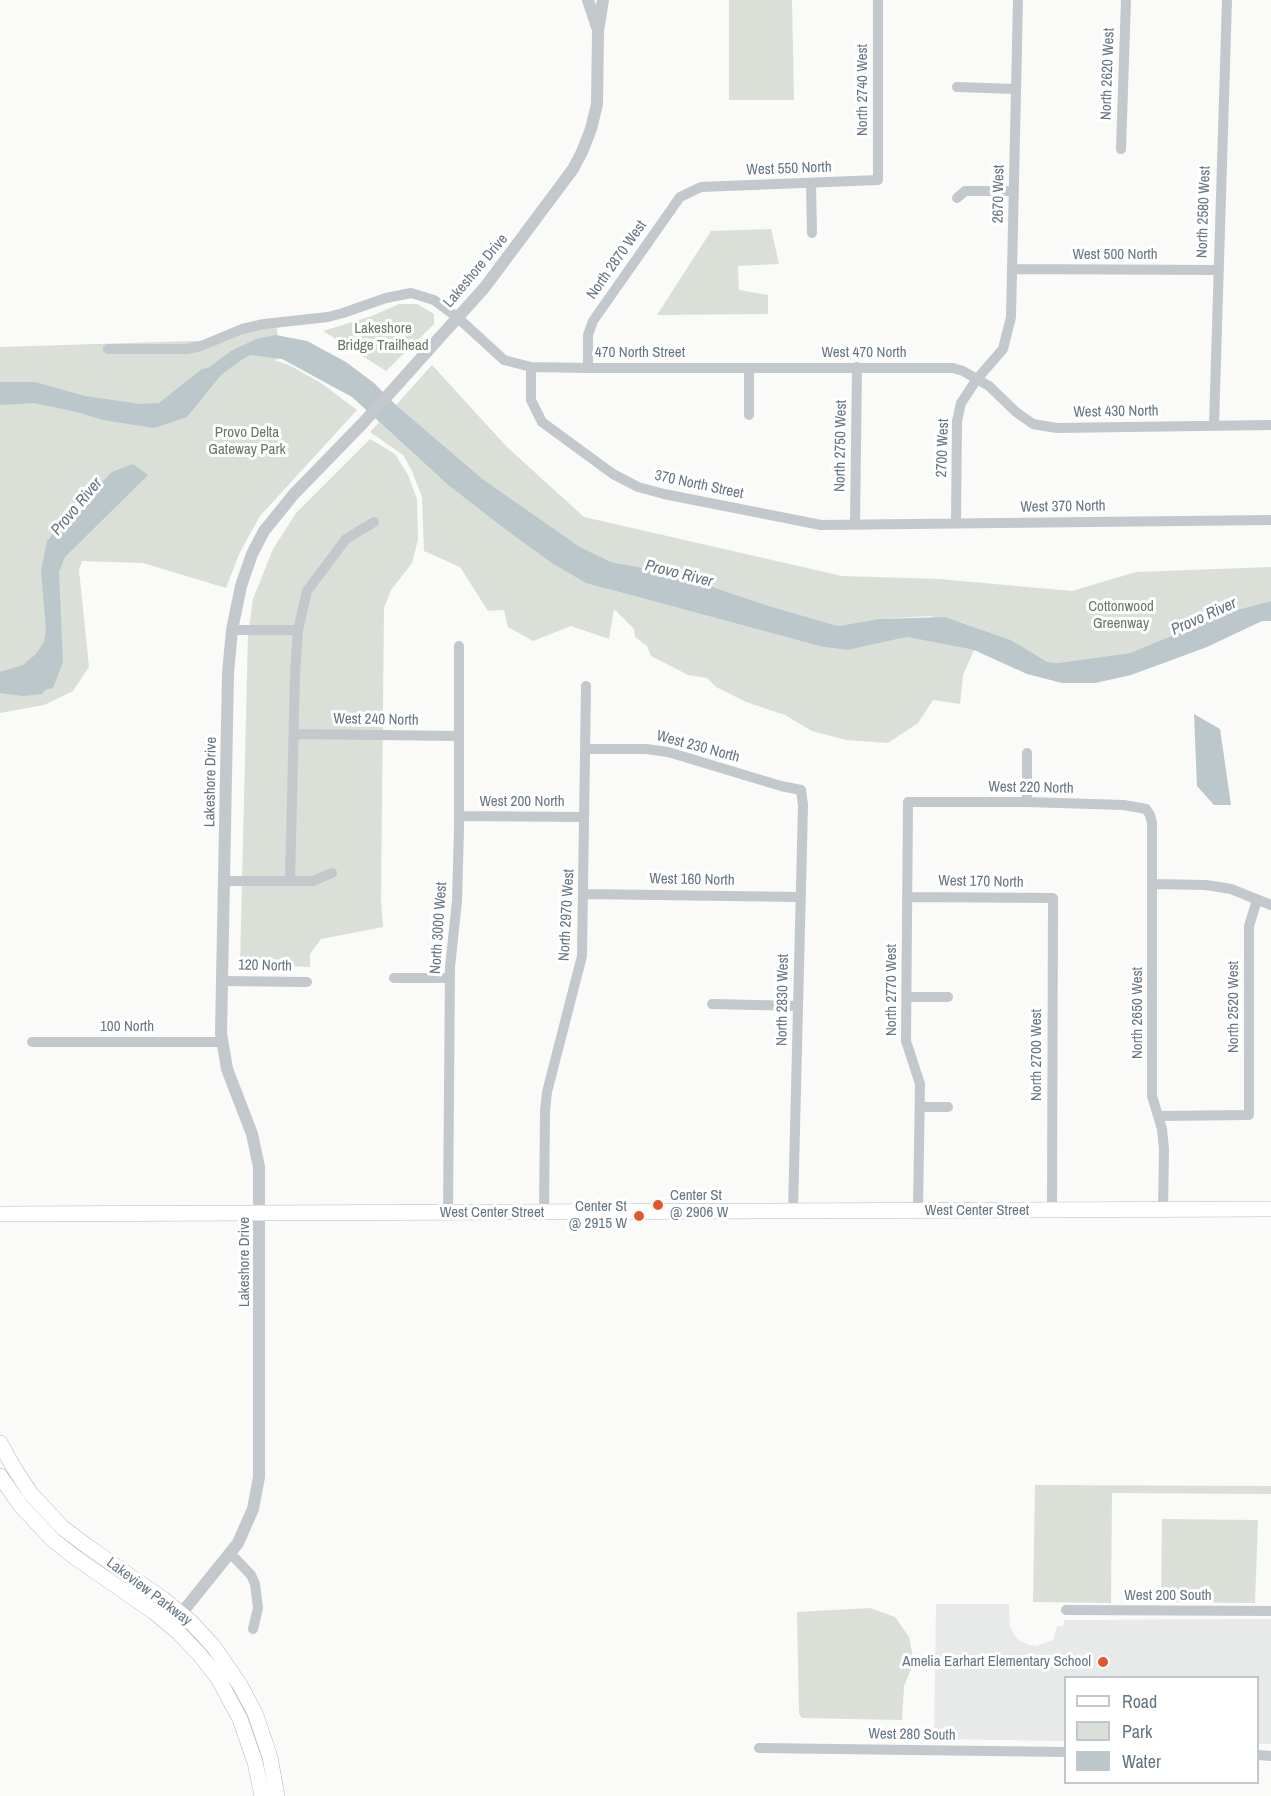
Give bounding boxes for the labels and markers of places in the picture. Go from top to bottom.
place label: Center St @ 2906 W [670,1187,728,1222]
place label: Center St @ 2915 W [569,1198,627,1233]
marker: Center St @ 2906 W [651,1198,665,1212]
marker: Center St @ 2915 W [632,1209,646,1223]
place label: Amelia Earhart Elementary School [902,1653,1091,1671]
marker: Amelia Earhart Elementary School [1096,1655,1110,1669]

